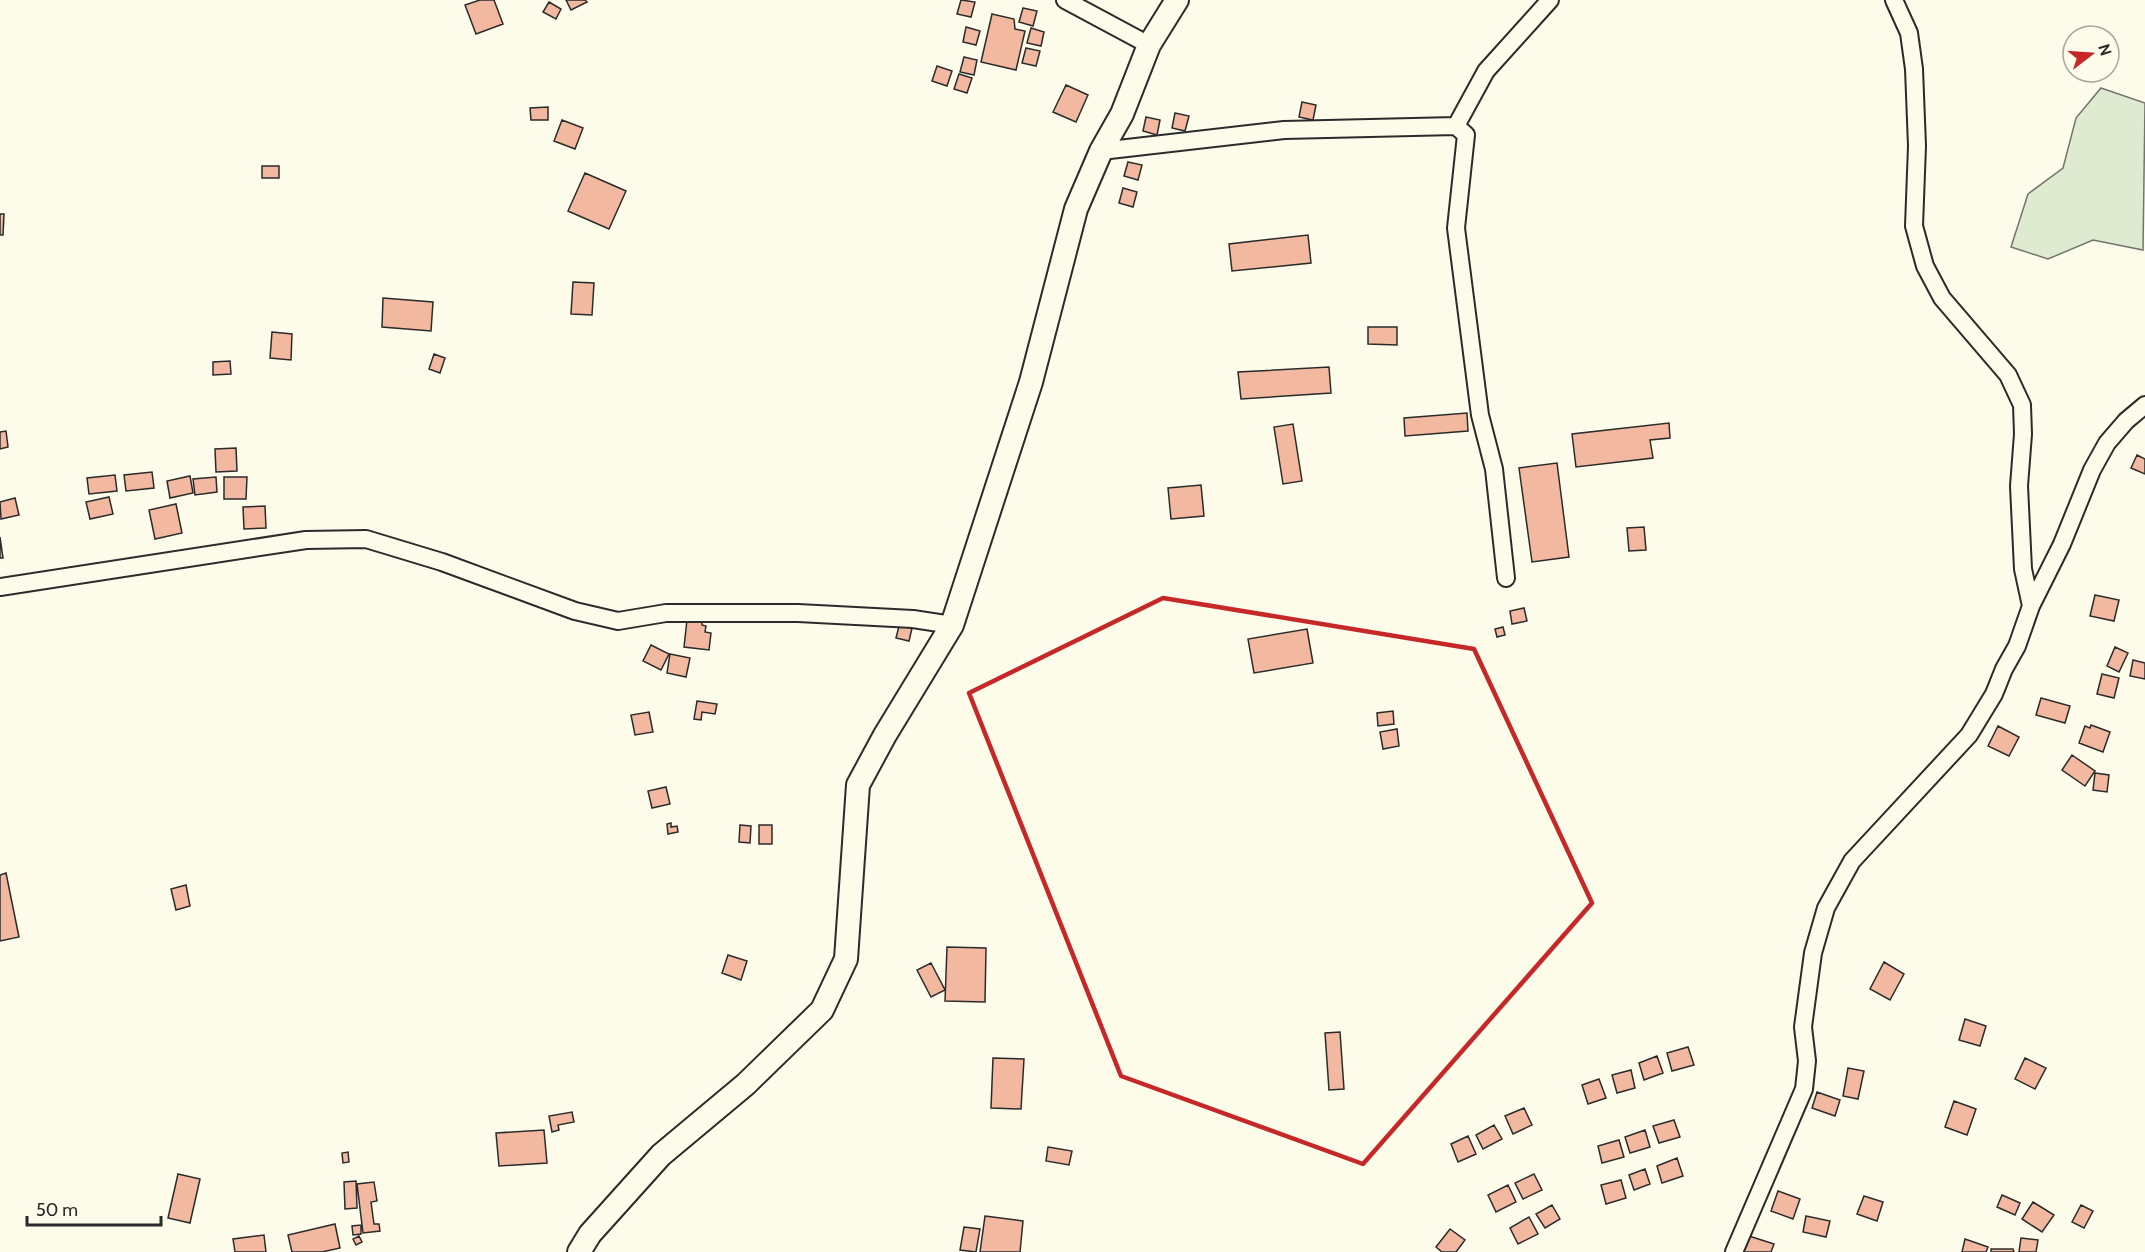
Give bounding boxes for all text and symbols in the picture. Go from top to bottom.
north arrow [2061,24,2121,84]
text: N [2094,42,2116,58]
scale bar [27,1189,160,1227]
text: 50 m [36,1199,78,1221]

